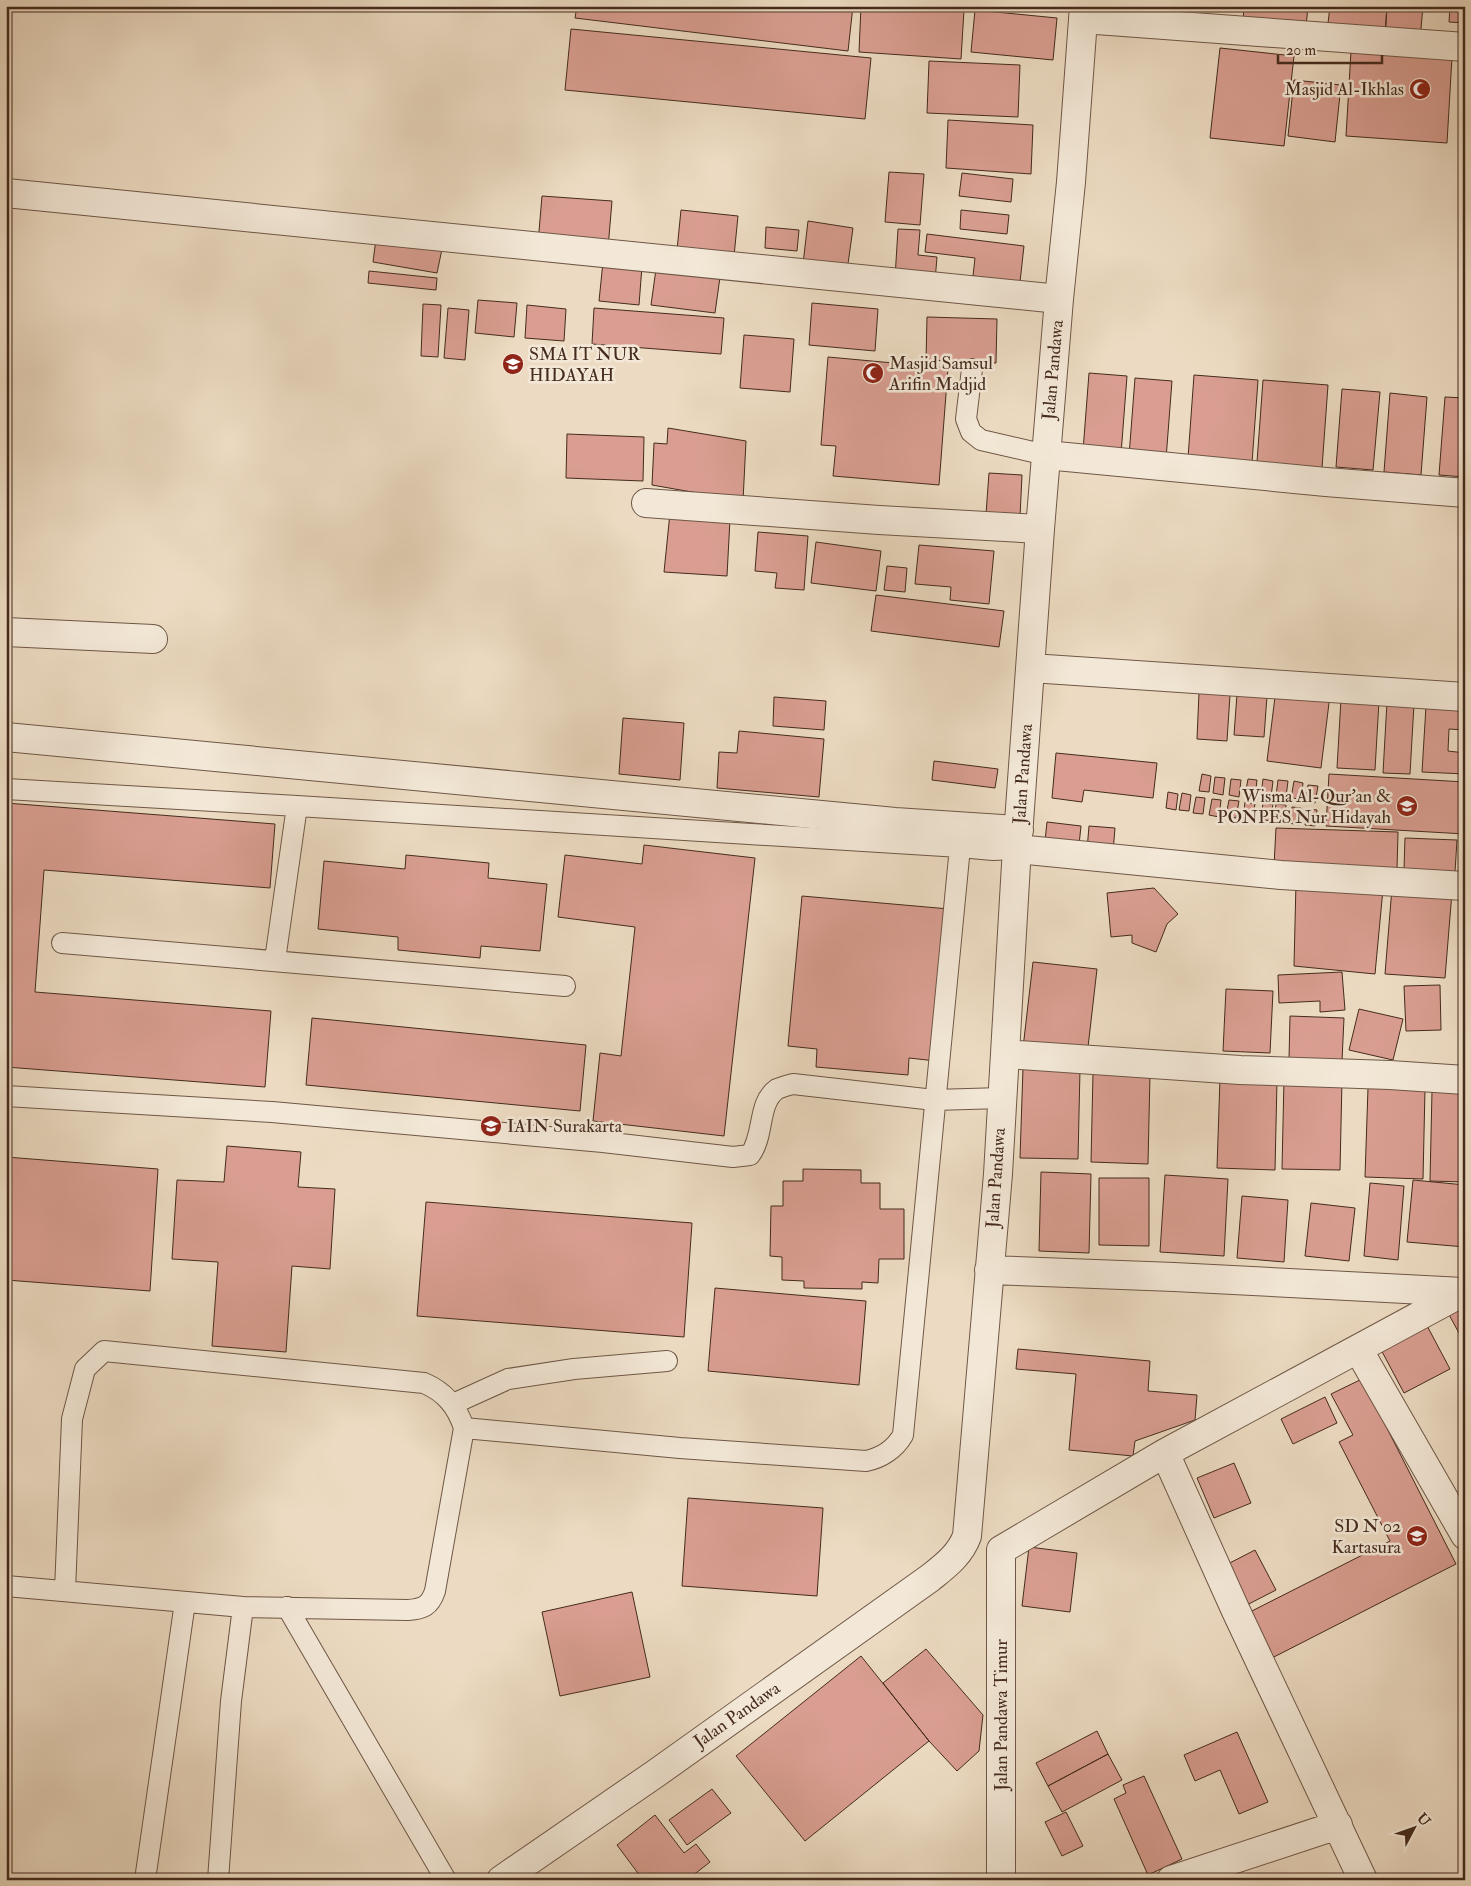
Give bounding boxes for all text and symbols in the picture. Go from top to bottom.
scale bar [1278,32,1382,64]
text: 20 m [1286,41,1316,60]
mosque icon: Masjid Al-Ikhlas [1408,77,1432,101]
place label: Masjid Al-Ikhlas [1285,78,1404,101]
street label: Jalan Pandawa [1037,318,1069,422]
place label: SMA IT NUR HIDAYAH [529,343,641,387]
school or university icon: SMA IT NUR HIDAYAH [501,352,525,376]
place label: Masjid Samsul Arifin Madjid [888,352,993,396]
mosque icon: Masjid Samsul Arifin Madjid [861,361,885,385]
street label: Jalan Pandawa [1008,722,1038,826]
place label: Wisma Al-Qur'an & PONPES Nur Hidayah [1217,785,1392,829]
school or university icon: Wisma Al-Qur'an & PONPES Nur Hidayah [1395,794,1419,818]
school or university icon: IAIN Surakarta [479,1114,503,1138]
place label: IAIN Surakarta [507,1115,623,1138]
street label: Jalan Pandawa [981,1126,1011,1230]
place label: SD N 02 Kartasura [1331,1515,1402,1559]
school or university icon: SD N 02 Kartasura [1405,1524,1429,1548]
street label: Jalan Pandawa Timur [990,1639,1013,1792]
street label: Jalan Pandawa [688,1676,785,1754]
north arrow [1388,1804,1438,1854]
text: U [1413,1810,1434,1830]

